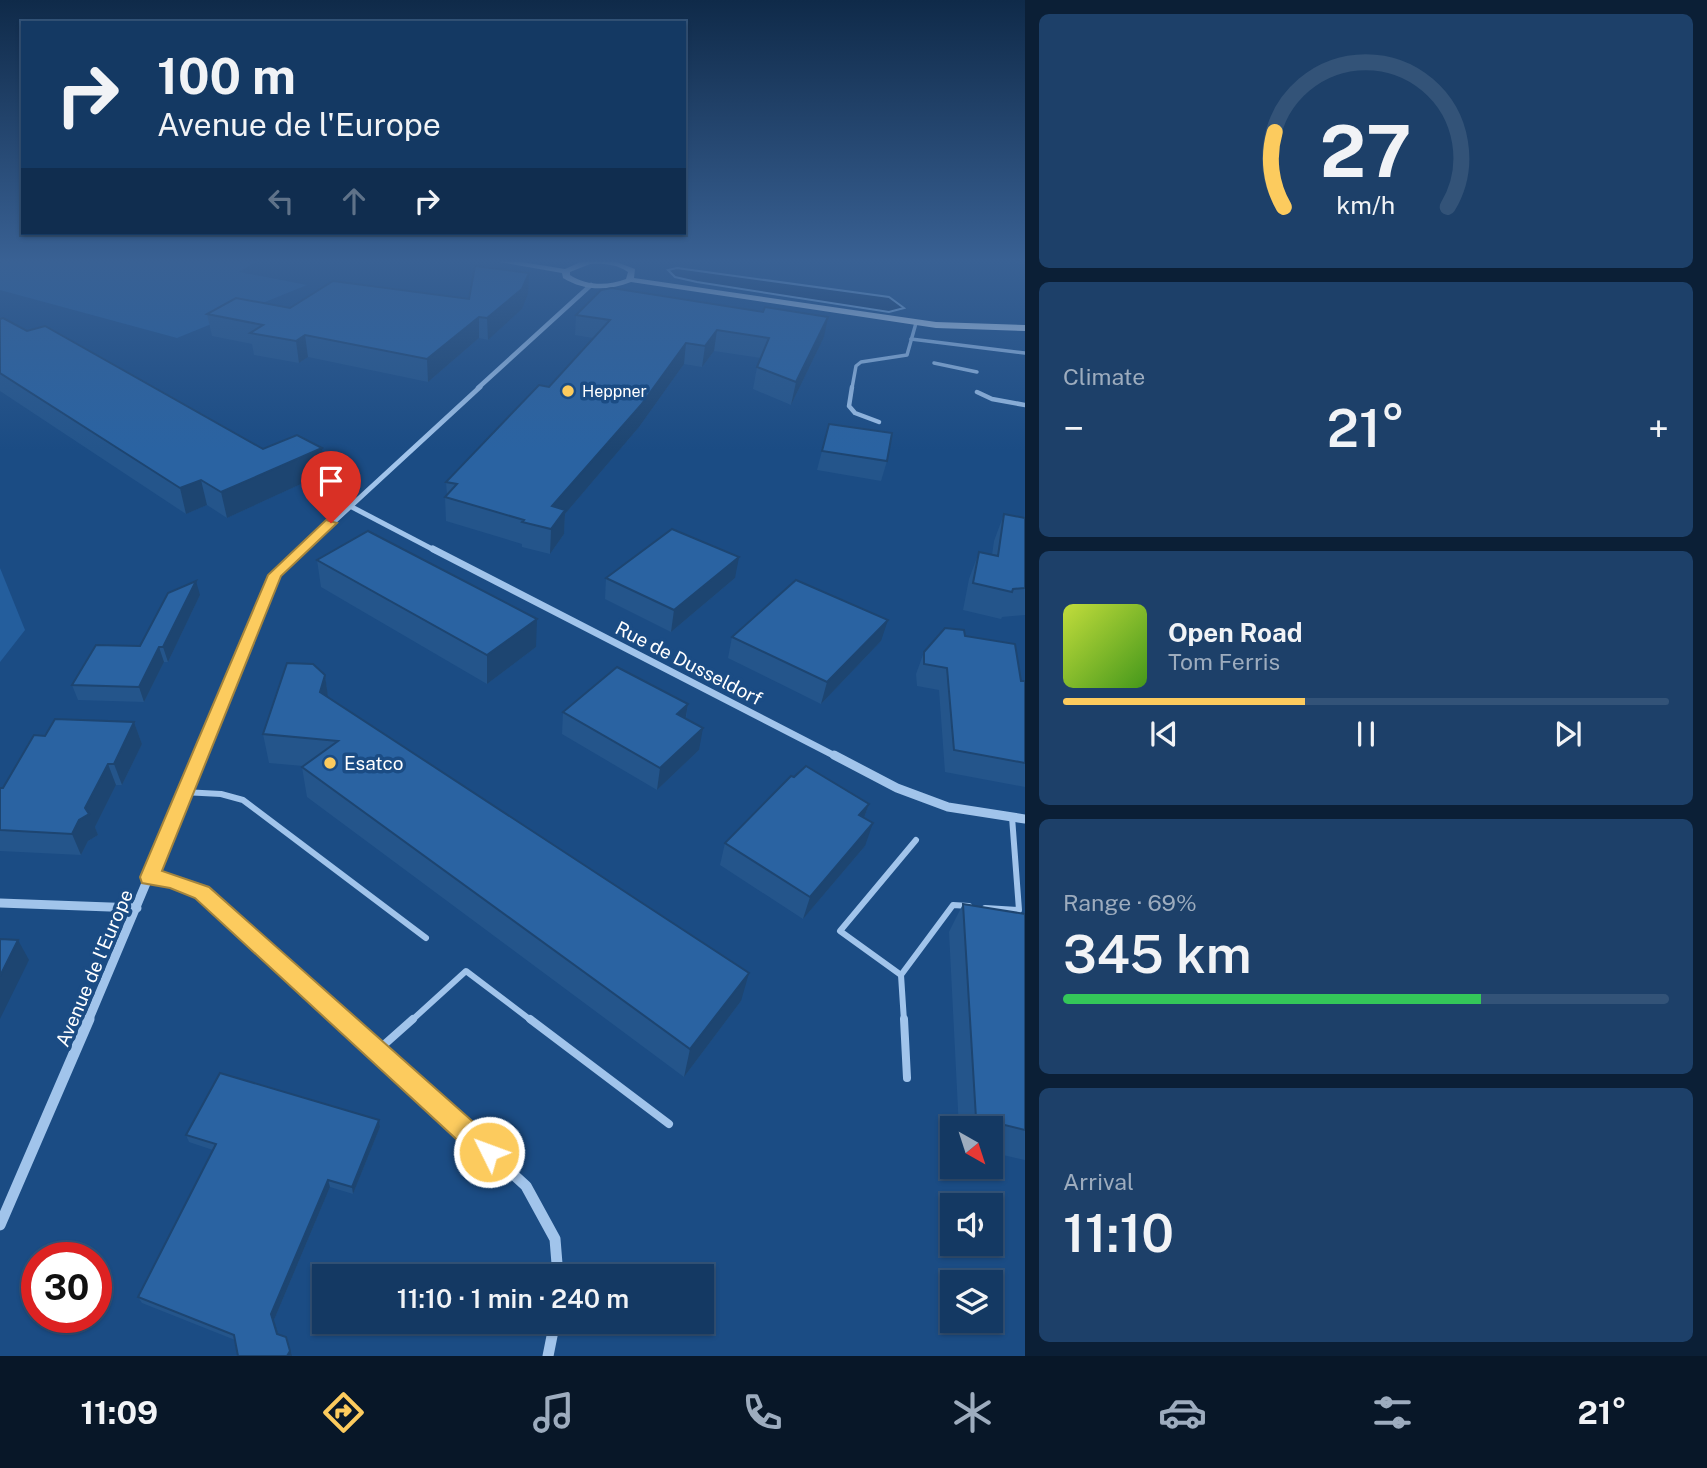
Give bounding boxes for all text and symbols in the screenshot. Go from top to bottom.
text: 100 m [157,47,296,105]
icon: right [42,49,133,140]
text: Avenue de l'Europe [157,106,441,143]
text: 27 [1320,109,1412,194]
icon: left [262,182,300,220]
icon: ahead [335,182,373,220]
icon: right [408,182,446,220]
text: km/h [1337,190,1395,220]
text: Climate [1063,363,1145,390]
place label: Heppner [582,382,647,401]
marker: Heppner [560,383,576,399]
text: 21° [1327,398,1405,459]
text: − [1063,406,1084,451]
text: + [1648,406,1669,451]
pin [301,451,361,523]
icon: arrive [312,462,350,500]
street label: Rue de Dusseldorf [612,616,766,710]
text: Open Road [1168,617,1303,648]
text: Tom Ferris [1168,648,1280,675]
icon: previous [1145,715,1183,753]
icon: pause [1347,715,1385,753]
icon: next [1549,715,1587,753]
place label: Esatco [344,752,404,774]
marker: Esatco [322,755,338,771]
street label: Avenue de l'Europe [51,886,137,1050]
text: Range · 69% [1063,889,1197,916]
text: 345 km [1063,924,1252,985]
position arrow [452,1115,526,1189]
north arrow [940,1116,1003,1180]
map controls [940,1116,1003,1333]
text: Arrival [1063,1168,1134,1195]
button: sound [940,1193,1003,1256]
text: 11:10 [1063,1203,1174,1264]
speed limit sign: 30 [21,1242,112,1333]
button: layers [940,1270,1003,1333]
text: 11:10 · 1 min · 240 m [397,1283,629,1314]
icon: directions [319,1388,368,1437]
icon: music [529,1388,578,1437]
icon: phone [738,1388,787,1437]
icon: climate [948,1388,997,1437]
icon: car [1158,1388,1207,1437]
icon: filters [1368,1388,1417,1437]
text: 11:09 [80,1394,158,1431]
text: 21° [1577,1394,1627,1431]

